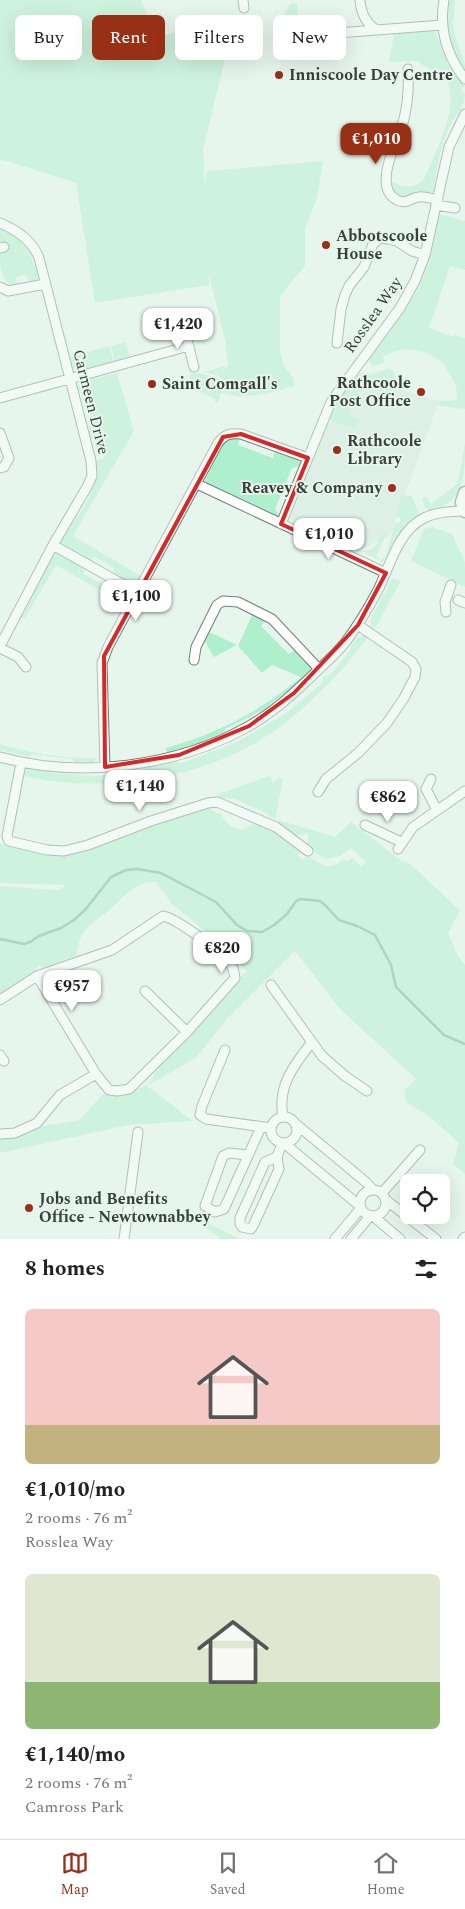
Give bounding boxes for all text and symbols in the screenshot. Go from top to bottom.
chip: Buy [15,15,82,60]
chip: Rent [92,15,165,60]
chip: Filters [175,15,263,60]
chip: New [273,15,346,60]
place label: Inniscoole Day Centre [289,63,453,87]
marker: Inniscoole Day Centre [273,69,285,81]
pin: €1,010 [335,122,417,165]
text: €1,010 [351,127,401,151]
place label: Abbotscoole House [336,224,427,266]
marker: Abbotscoole House [320,239,332,251]
street label: Rosslea Way [338,271,409,358]
pin: €1,420 [137,308,219,350]
text: €1,420 [153,312,203,336]
street label: Carmeen Drive [66,347,116,457]
place label: Rathcoole Post Office [329,371,411,413]
place label: Saint Comgall's [162,372,278,396]
marker: Saint Comgall's [146,378,158,390]
marker: Rathcoole Post Office [415,386,427,398]
place label: Rathcoole Library [347,429,422,471]
marker: Rathcoole Library [331,444,343,456]
place label: Reavey & Company [241,476,383,500]
marker: Reavey & Company [386,482,398,494]
pin: €1,010 [288,518,370,560]
text: €1,010 [304,522,354,546]
pin: €1,100 [95,580,177,622]
text: €1,100 [111,584,161,608]
pin: €1,140 [99,770,181,812]
text: €1,140 [115,774,165,798]
pin: €862 [358,780,418,823]
text: €862 [370,785,406,809]
pin: €820 [192,932,252,974]
text: €820 [204,936,240,960]
pin: €957 [42,970,102,1012]
text: €957 [54,974,90,998]
map controls [400,1174,450,1224]
button: locate [400,1174,450,1224]
place label: Jobs and Benefits Office - Newtownabbey [39,1187,212,1229]
marker: Jobs and Benefits Office - Newtownabbey [23,1202,35,1214]
text: 8 homes [25,1253,105,1285]
icon: filters [412,1255,440,1283]
icon: home [188,1342,278,1432]
text: €1,010/mo [25,1474,125,1506]
text: 2 rooms · 76 m² [25,1506,132,1530]
text: Rosslea Way [25,1530,113,1554]
icon: home [188,1607,278,1697]
text: €1,140/mo [25,1739,125,1771]
text: 2 rooms · 76 m² [25,1771,132,1795]
text: Camross Park [25,1795,124,1819]
tab: Map [61,1849,89,1900]
tab: Saved [210,1849,246,1900]
tab: Home [367,1849,404,1900]

